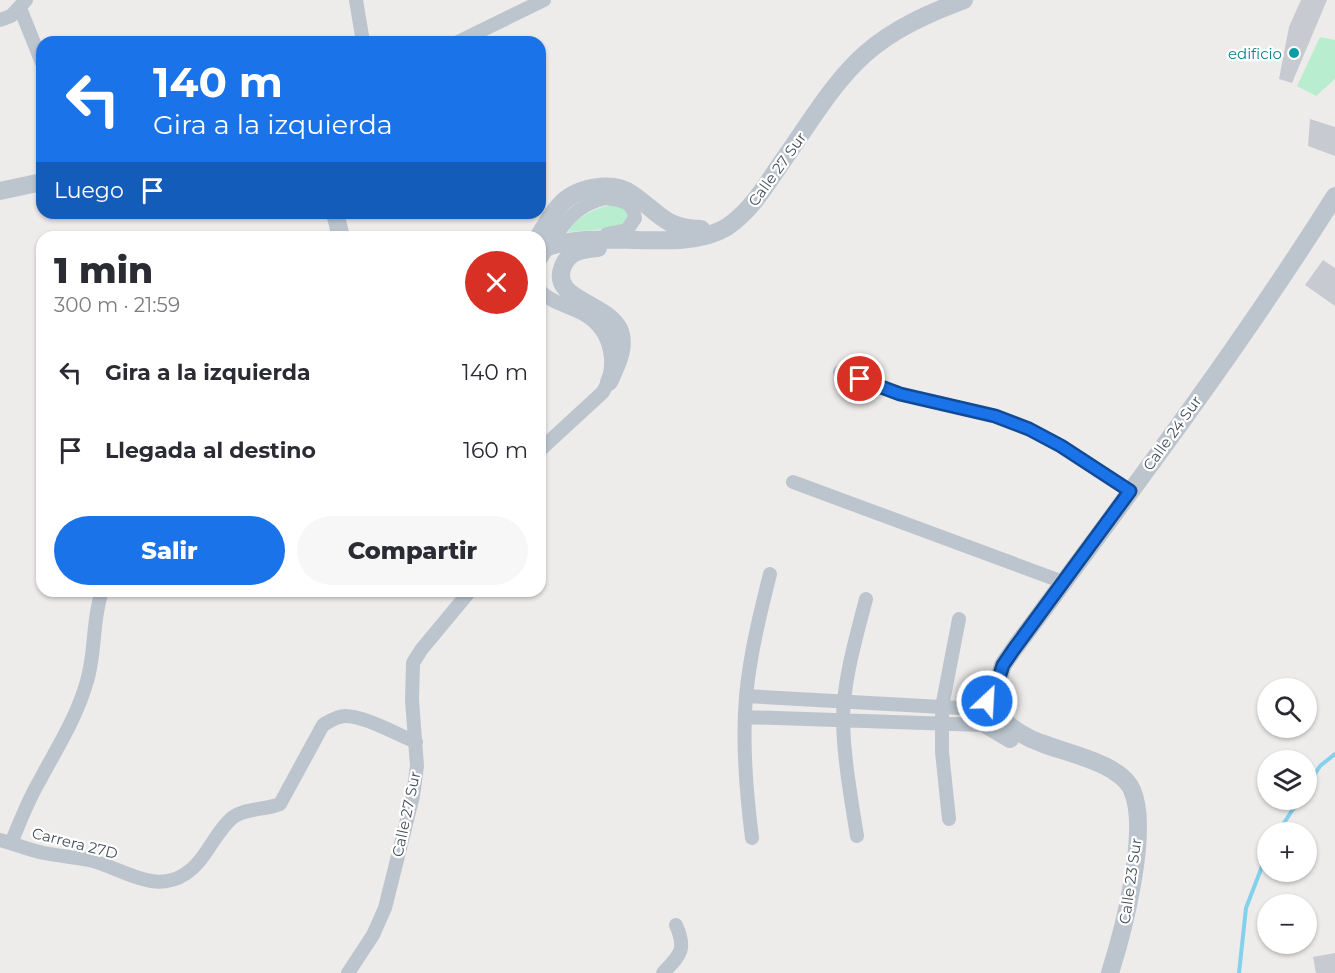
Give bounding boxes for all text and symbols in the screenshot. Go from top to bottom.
place label: edificio [1228,44,1282,63]
marker: edificio [1287,46,1301,60]
text: 140 m [153,56,283,108]
icon: left [54,60,132,138]
text: Gira a la izquierda [153,108,393,141]
street label: Calle 27 Sur [744,128,810,210]
icon: arrive [136,174,169,207]
text: Luego [54,177,124,204]
text: 1 min [54,248,153,292]
button: close [465,251,528,314]
text: 300 m · 21:59 [54,293,180,317]
pin [834,353,885,404]
icon: left [54,356,87,389]
text: Gira a la izquierda [105,359,311,386]
text: 140 m [462,359,528,386]
icon: arrive [843,362,876,395]
street label: Calle 24 Sur [1139,392,1205,474]
icon: arrive [54,434,87,467]
text: Llegada al destino [105,437,316,464]
text: 160 m [463,437,528,464]
button: Salir [54,516,285,585]
button: Compartir [297,516,528,585]
position arrow [955,669,1019,733]
map controls [1257,678,1317,954]
button: search [1257,678,1317,738]
button: layers [1257,750,1317,810]
street label: Calle 27 Sur [388,769,424,859]
button: + [1257,822,1317,882]
street label: Carrera 27D [30,823,120,863]
street label: Calle 23 Sur [1115,837,1145,925]
button: − [1257,894,1317,954]

